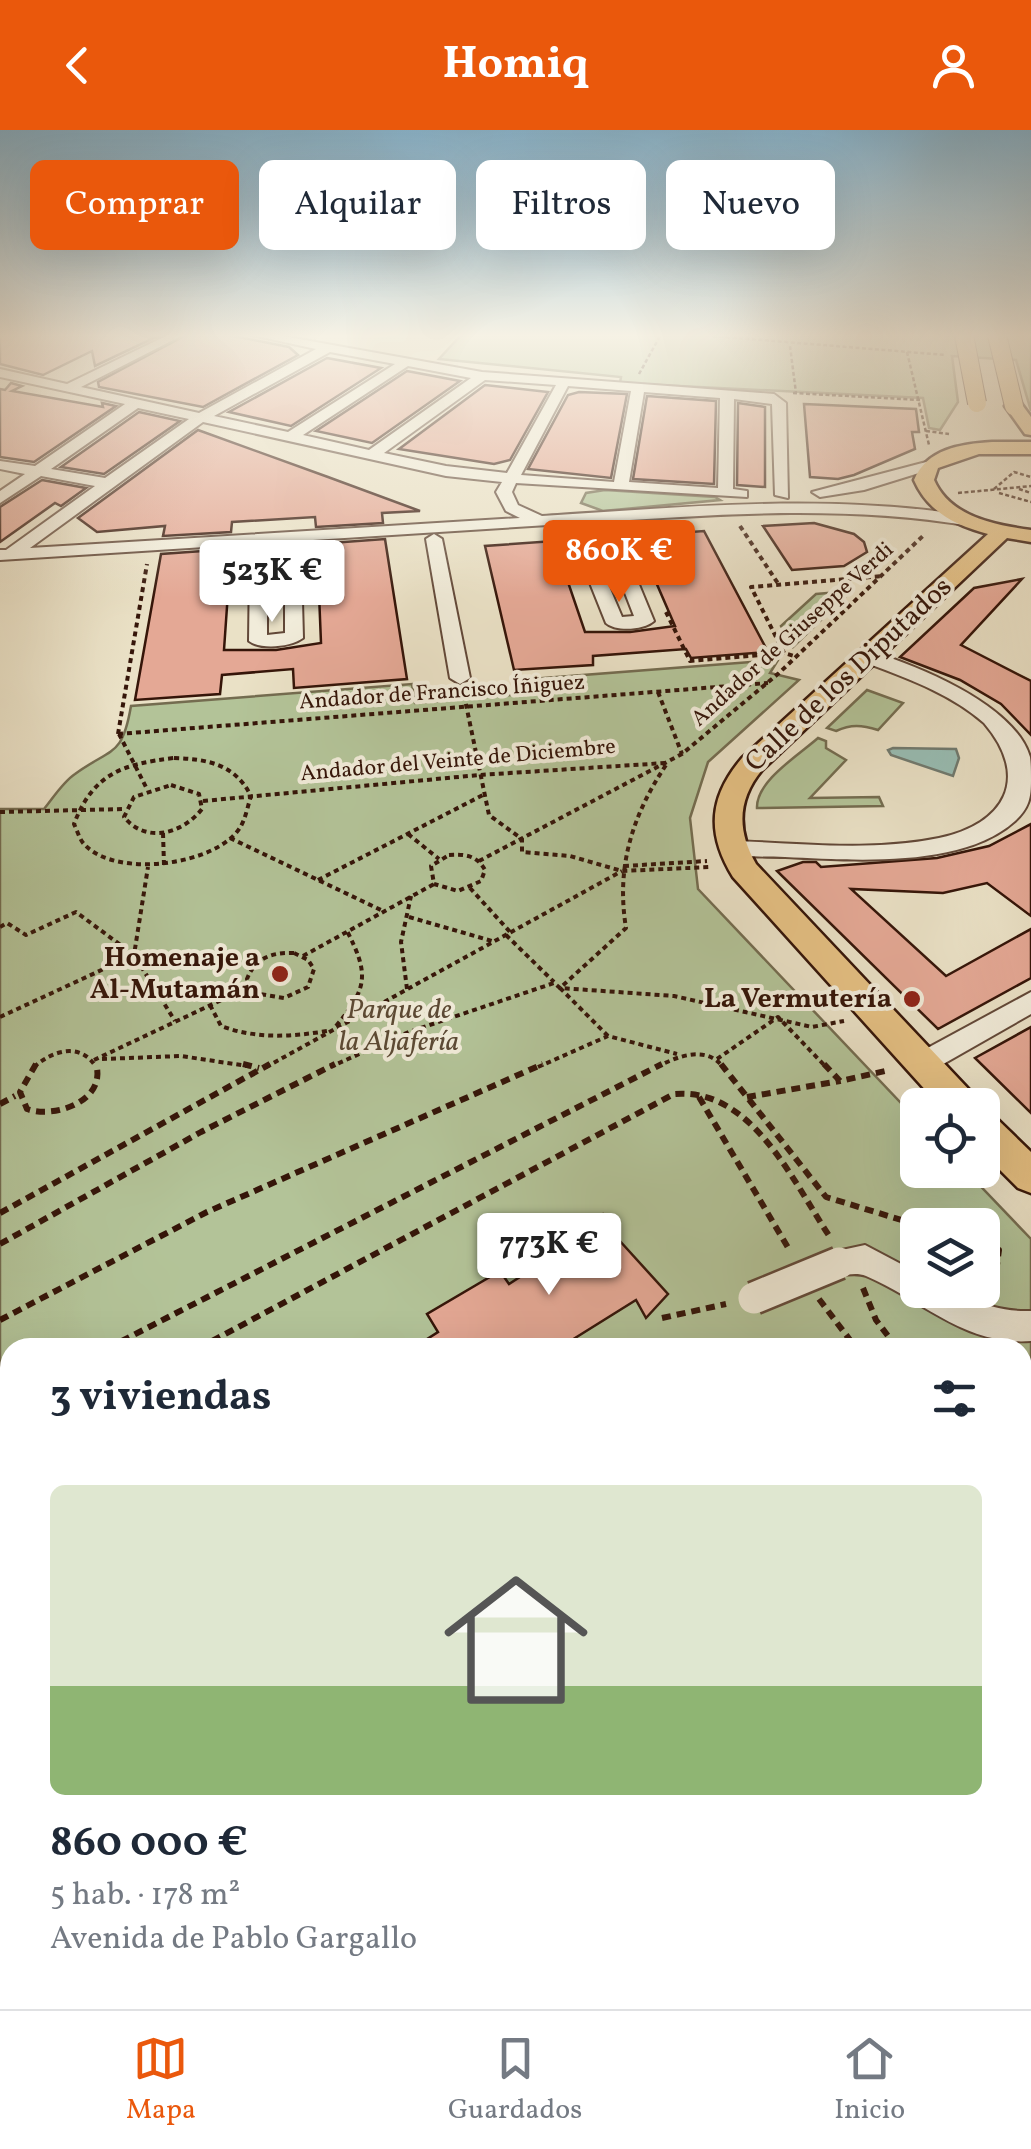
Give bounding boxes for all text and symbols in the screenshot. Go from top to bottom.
text: Homiq [442,34,589,97]
icon: back [50,38,105,93]
icon: person [926,38,981,93]
chip: Comprar [30,160,239,250]
chip: Alquilar [259,160,456,250]
chip: Filtros [476,160,646,250]
chip: Nuevo [666,160,835,250]
pin: 860K € [538,520,700,605]
text: 860K € [565,530,673,574]
street label: Andador de Giuseppe Verdi [685,536,901,734]
pin: 523K € [191,540,353,625]
text: 523K € [221,550,323,594]
street label: Calle de los Diputados [737,568,961,782]
street label: Andador de Francisco Íñiguez [298,668,586,718]
street label: Andador del Veinte de Diciembre [299,732,617,790]
place label: Homenaje a Al-Mutamán [90,939,260,1010]
marker: Homenaje a Al-Mutamán [269,963,291,985]
place label: La Vermutería [704,980,892,1019]
marker: La Vermutería [901,988,923,1010]
park label: Parque de la Aljafería [339,991,459,1062]
map controls [900,1088,1000,1308]
button: locate [900,1088,1000,1188]
button: layers [900,1208,1000,1308]
pin: 773K € [468,1213,630,1298]
text: 773K € [499,1223,599,1267]
text: 3 viviendas [50,1369,271,1428]
icon: filters [927,1371,982,1426]
icon: home [426,1550,606,1730]
text: 860 000 € [50,1815,248,1874]
text: 5 hab. · 178 m² [50,1874,240,1918]
text: Avenida de Pablo Gargallo [50,1918,417,1962]
tab: Mapa [126,2031,196,2130]
tab: Guardados [448,2031,582,2130]
tab: Inicio [834,2031,905,2130]

